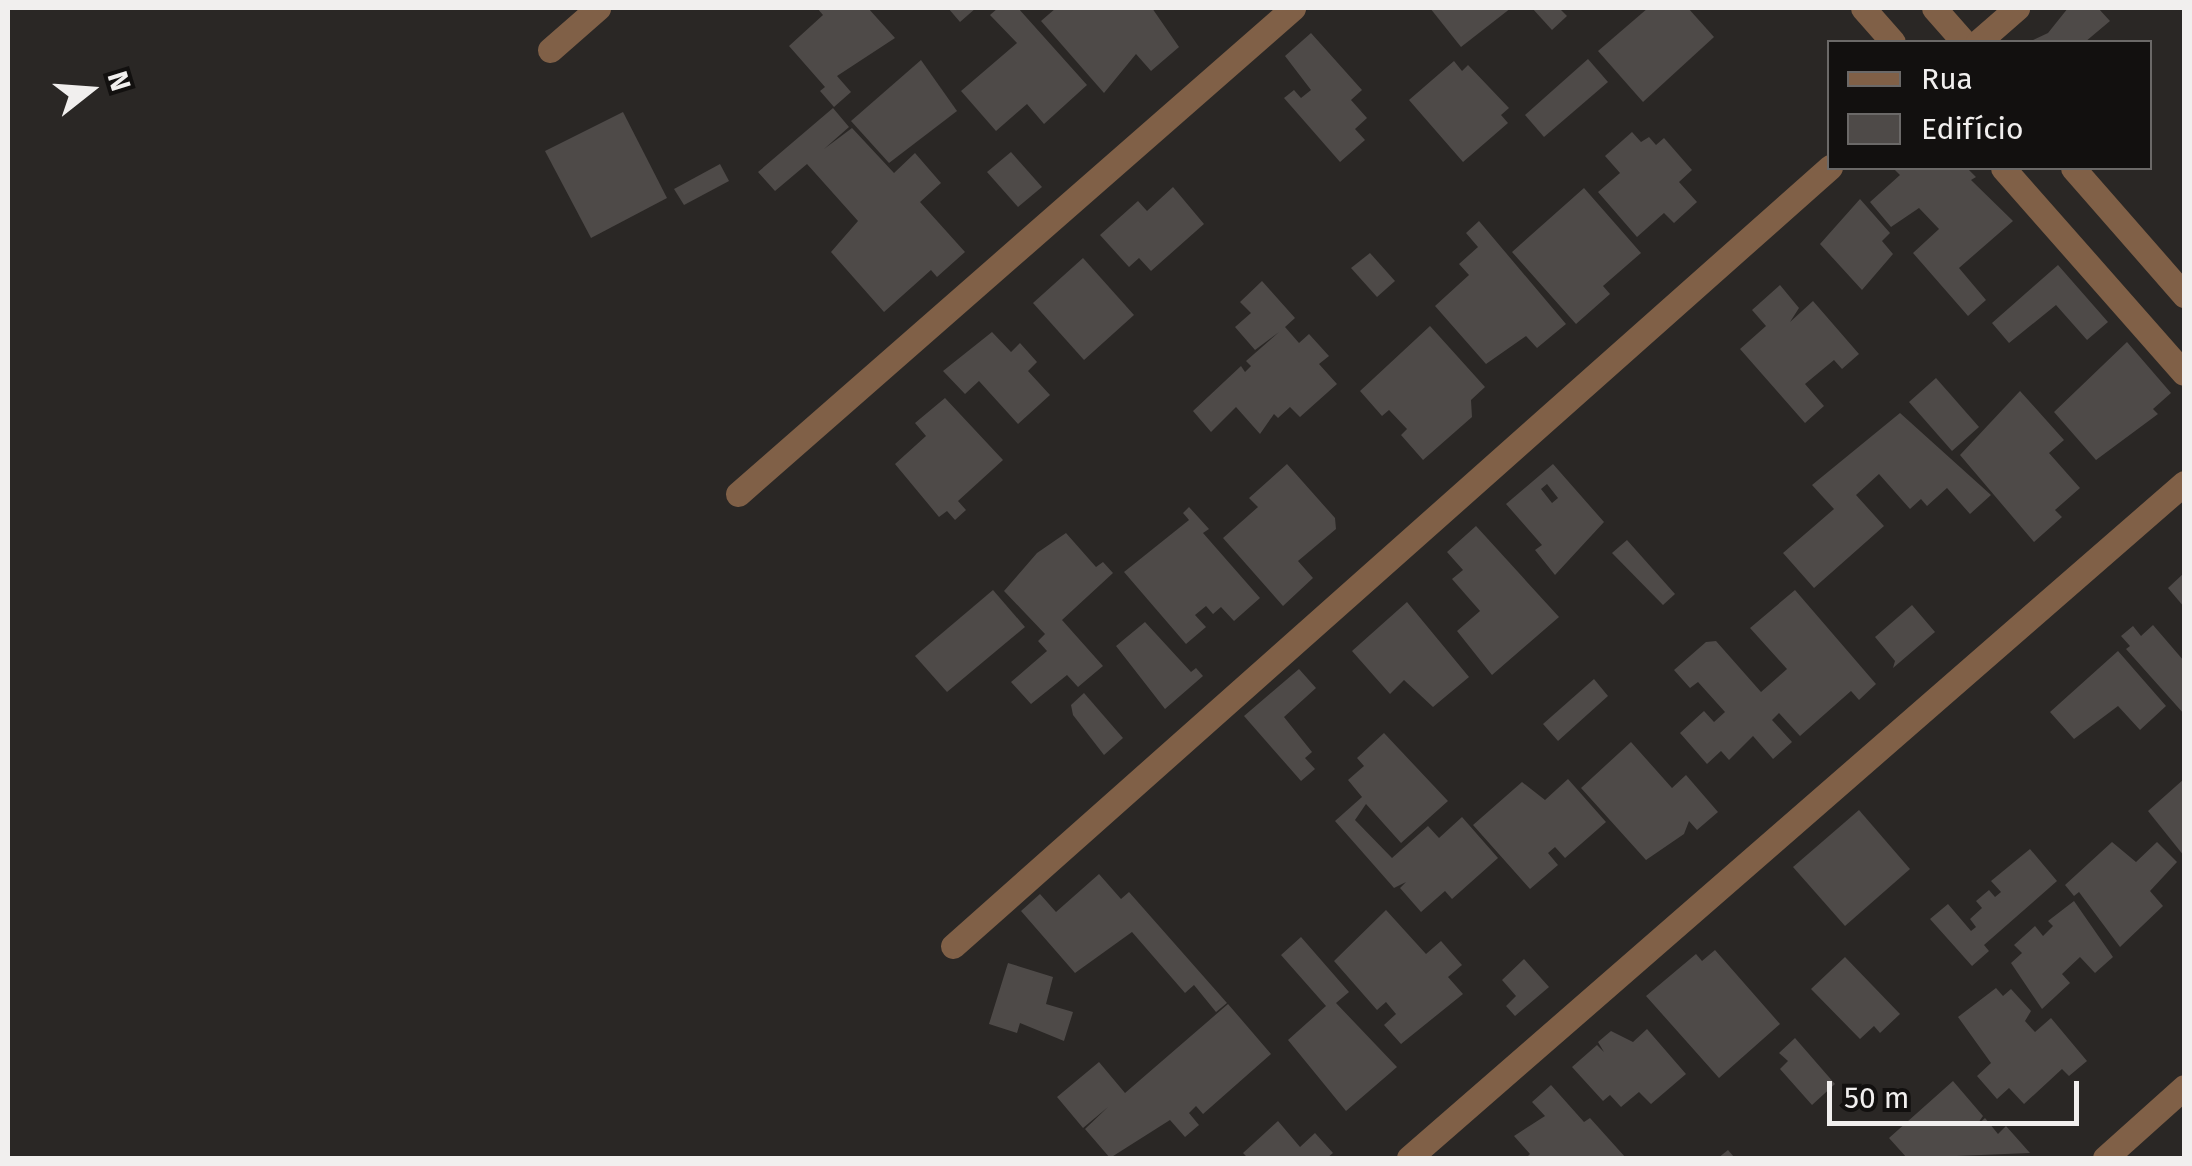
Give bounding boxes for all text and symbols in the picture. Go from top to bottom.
north arrow [40,40,140,140]
legend [1827,40,2152,170]
text: Rua [1921,61,1973,97]
text: N [101,67,138,95]
text: Edifício [1921,111,2023,147]
scale bar [1832,1061,2084,1123]
text: 50 m [1844,1080,1909,1116]

